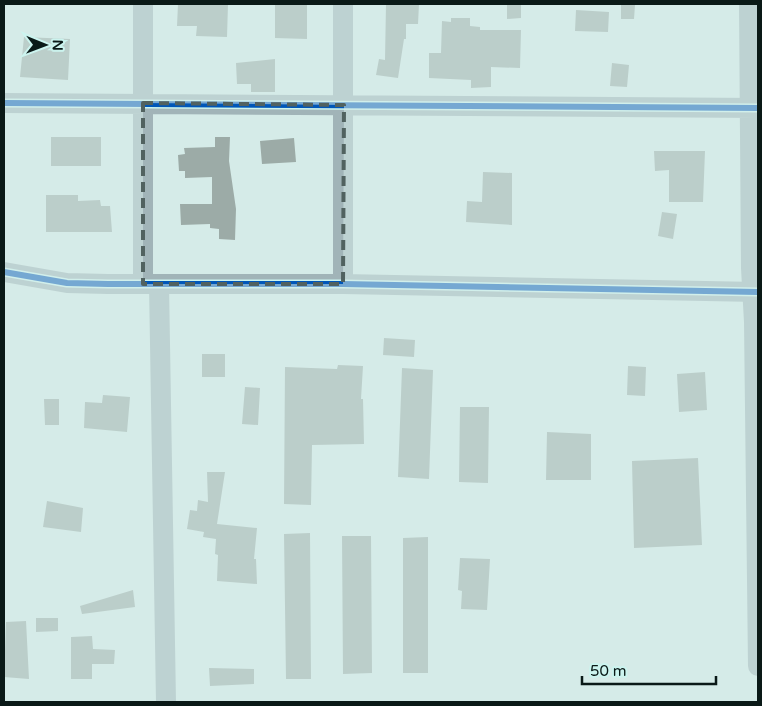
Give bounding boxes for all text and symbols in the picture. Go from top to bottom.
north arrow [20,20,70,70]
text: N [49,39,66,51]
scale bar [582,654,716,686]
text: 50 m [590,662,627,680]

